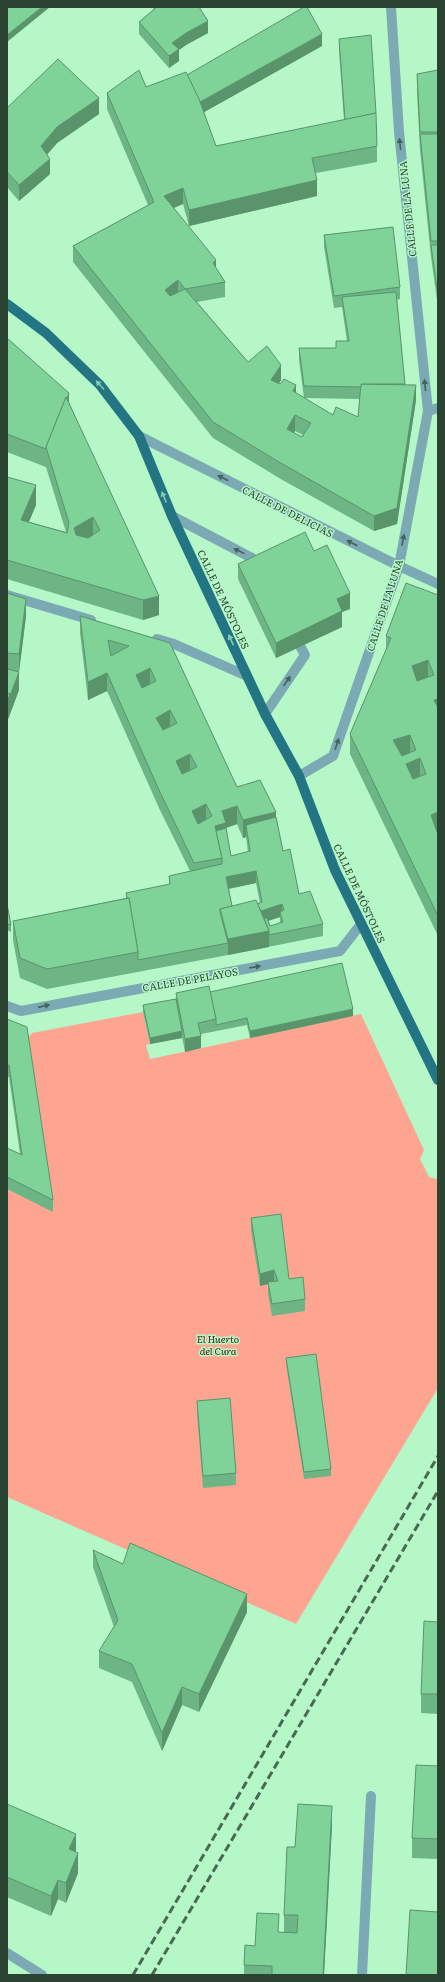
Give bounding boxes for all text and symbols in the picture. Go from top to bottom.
one-way arrow [397,138,404,150]
street label: CALLE DE LA LUNA [394,160,419,258]
one-way arrow [422,379,429,391]
one-way arrow [96,381,105,390]
one-way arrow [218,475,229,482]
street label: CALLE DE DELICIAS [240,482,336,540]
one-way arrow [161,492,167,503]
one-way arrow [401,534,407,546]
one-way arrow [346,540,358,546]
street label: CALLE DE MÓSTOLES [194,547,254,651]
one-way arrow [233,548,244,554]
street label: CALLE DE LA LUNA [362,556,406,653]
one-way arrow [227,634,233,646]
one-way arrow [283,676,291,687]
one-way arrow [335,737,341,749]
street label: CALLE DE MÓSTOLES [330,841,390,945]
street label: CALLE DE PELAYOS [141,963,239,995]
one-way arrow [248,964,261,970]
one-way arrow [38,1003,50,1009]
park label: El Huerto del Cura [197,1331,239,1358]

